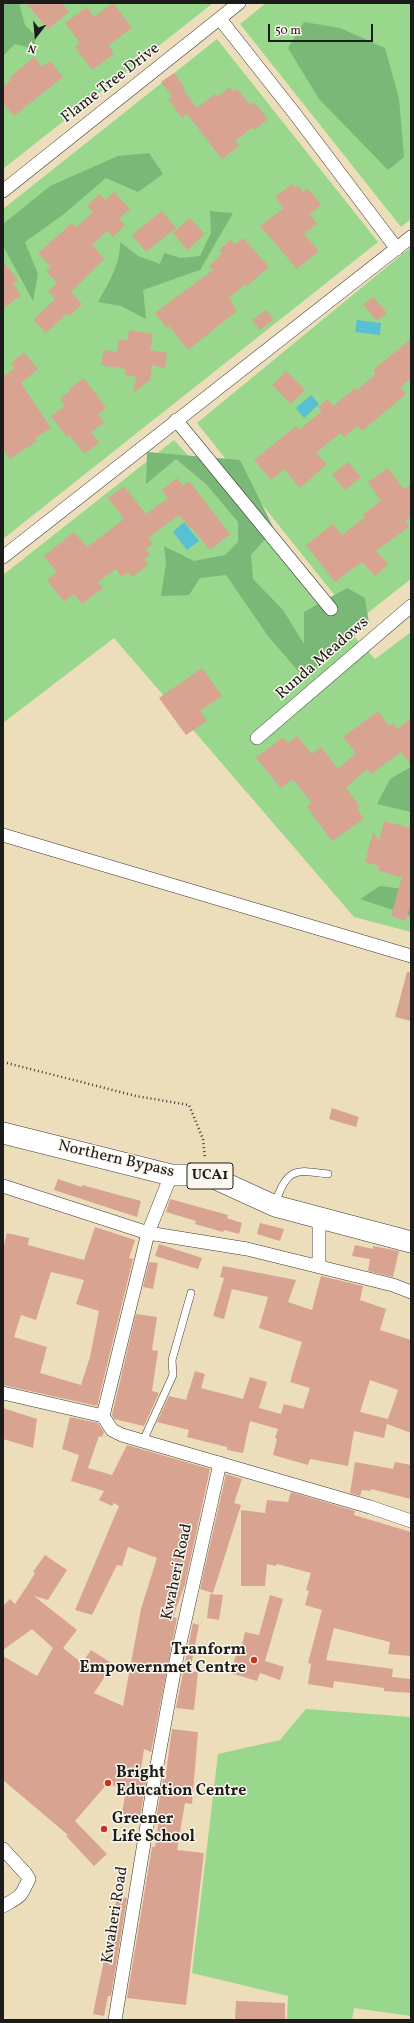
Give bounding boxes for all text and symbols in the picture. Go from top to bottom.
north arrow [16,16,56,56]
scale bar [270,16,375,42]
text: 50 m [275,23,301,39]
text: N [27,40,38,56]
street label: Flame Tree Drive [58,40,164,128]
street label: Runda Meadows [273,614,373,704]
street label: Northern Bypass [56,1137,176,1183]
road number: UCA1 [187,1163,233,1189]
street label: Kwaheri Road [158,1522,198,1622]
place label: Tranform Empowernmet Centre [80,1641,246,1679]
marker: Tranform Empowernmet Centre [249,1655,259,1665]
place label: Bright Education Centre [116,1764,246,1802]
marker: Bright Education Centre [103,1778,113,1788]
place label: Greener Life School [112,1810,195,1848]
marker: Greener Life School [99,1824,109,1834]
street label: Kwaheri Road [99,1865,133,1965]

